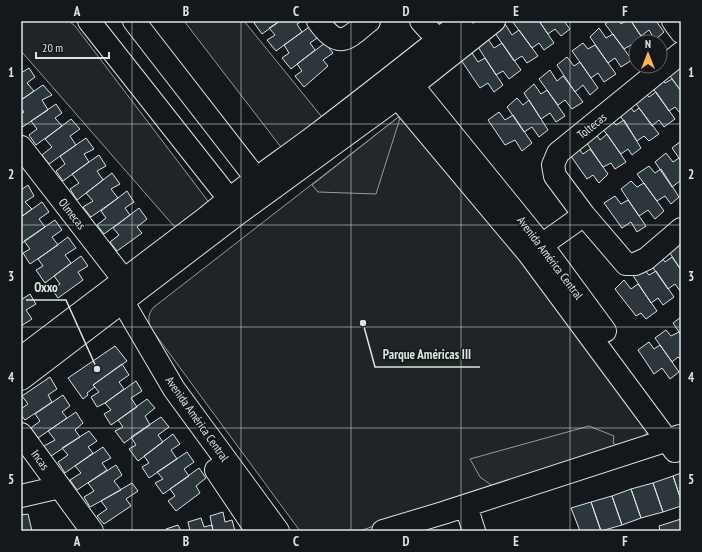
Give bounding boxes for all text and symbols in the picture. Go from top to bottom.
text: A [73,3,81,20]
text: B [183,3,189,20]
text: C [293,3,299,20]
text: D [403,3,410,20]
text: E [513,3,519,20]
text: F [622,3,628,20]
scale bar [36,34,109,60]
north arrow [628,34,668,74]
text: N [645,37,651,51]
text: 20 m [42,40,63,55]
text: 1 [8,64,14,81]
text: 1 [688,64,694,81]
street label: Toltecas [574,109,609,142]
text: 2 [8,166,14,183]
text: 2 [688,166,694,183]
street label: Olmecas [56,195,89,232]
street label: Avenida América Central [514,213,587,303]
text: 3 [8,268,14,285]
text: 3 [688,268,694,285]
callout: Oxxo [26,275,66,300]
text: Oxxo [34,279,58,296]
callout: Parque Américas III [375,342,480,367]
text: Parque Américas III [383,346,471,363]
text: 4 [8,369,15,386]
text: 4 [688,369,695,386]
street label: Avenida América Central [162,373,232,464]
street label: Incas [28,447,53,473]
text: 5 [8,471,14,488]
text: 5 [688,471,694,488]
text: A [73,533,81,550]
text: B [183,533,189,550]
text: C [293,533,299,550]
text: D [403,533,410,550]
text: E [513,533,519,550]
text: F [622,533,628,550]

